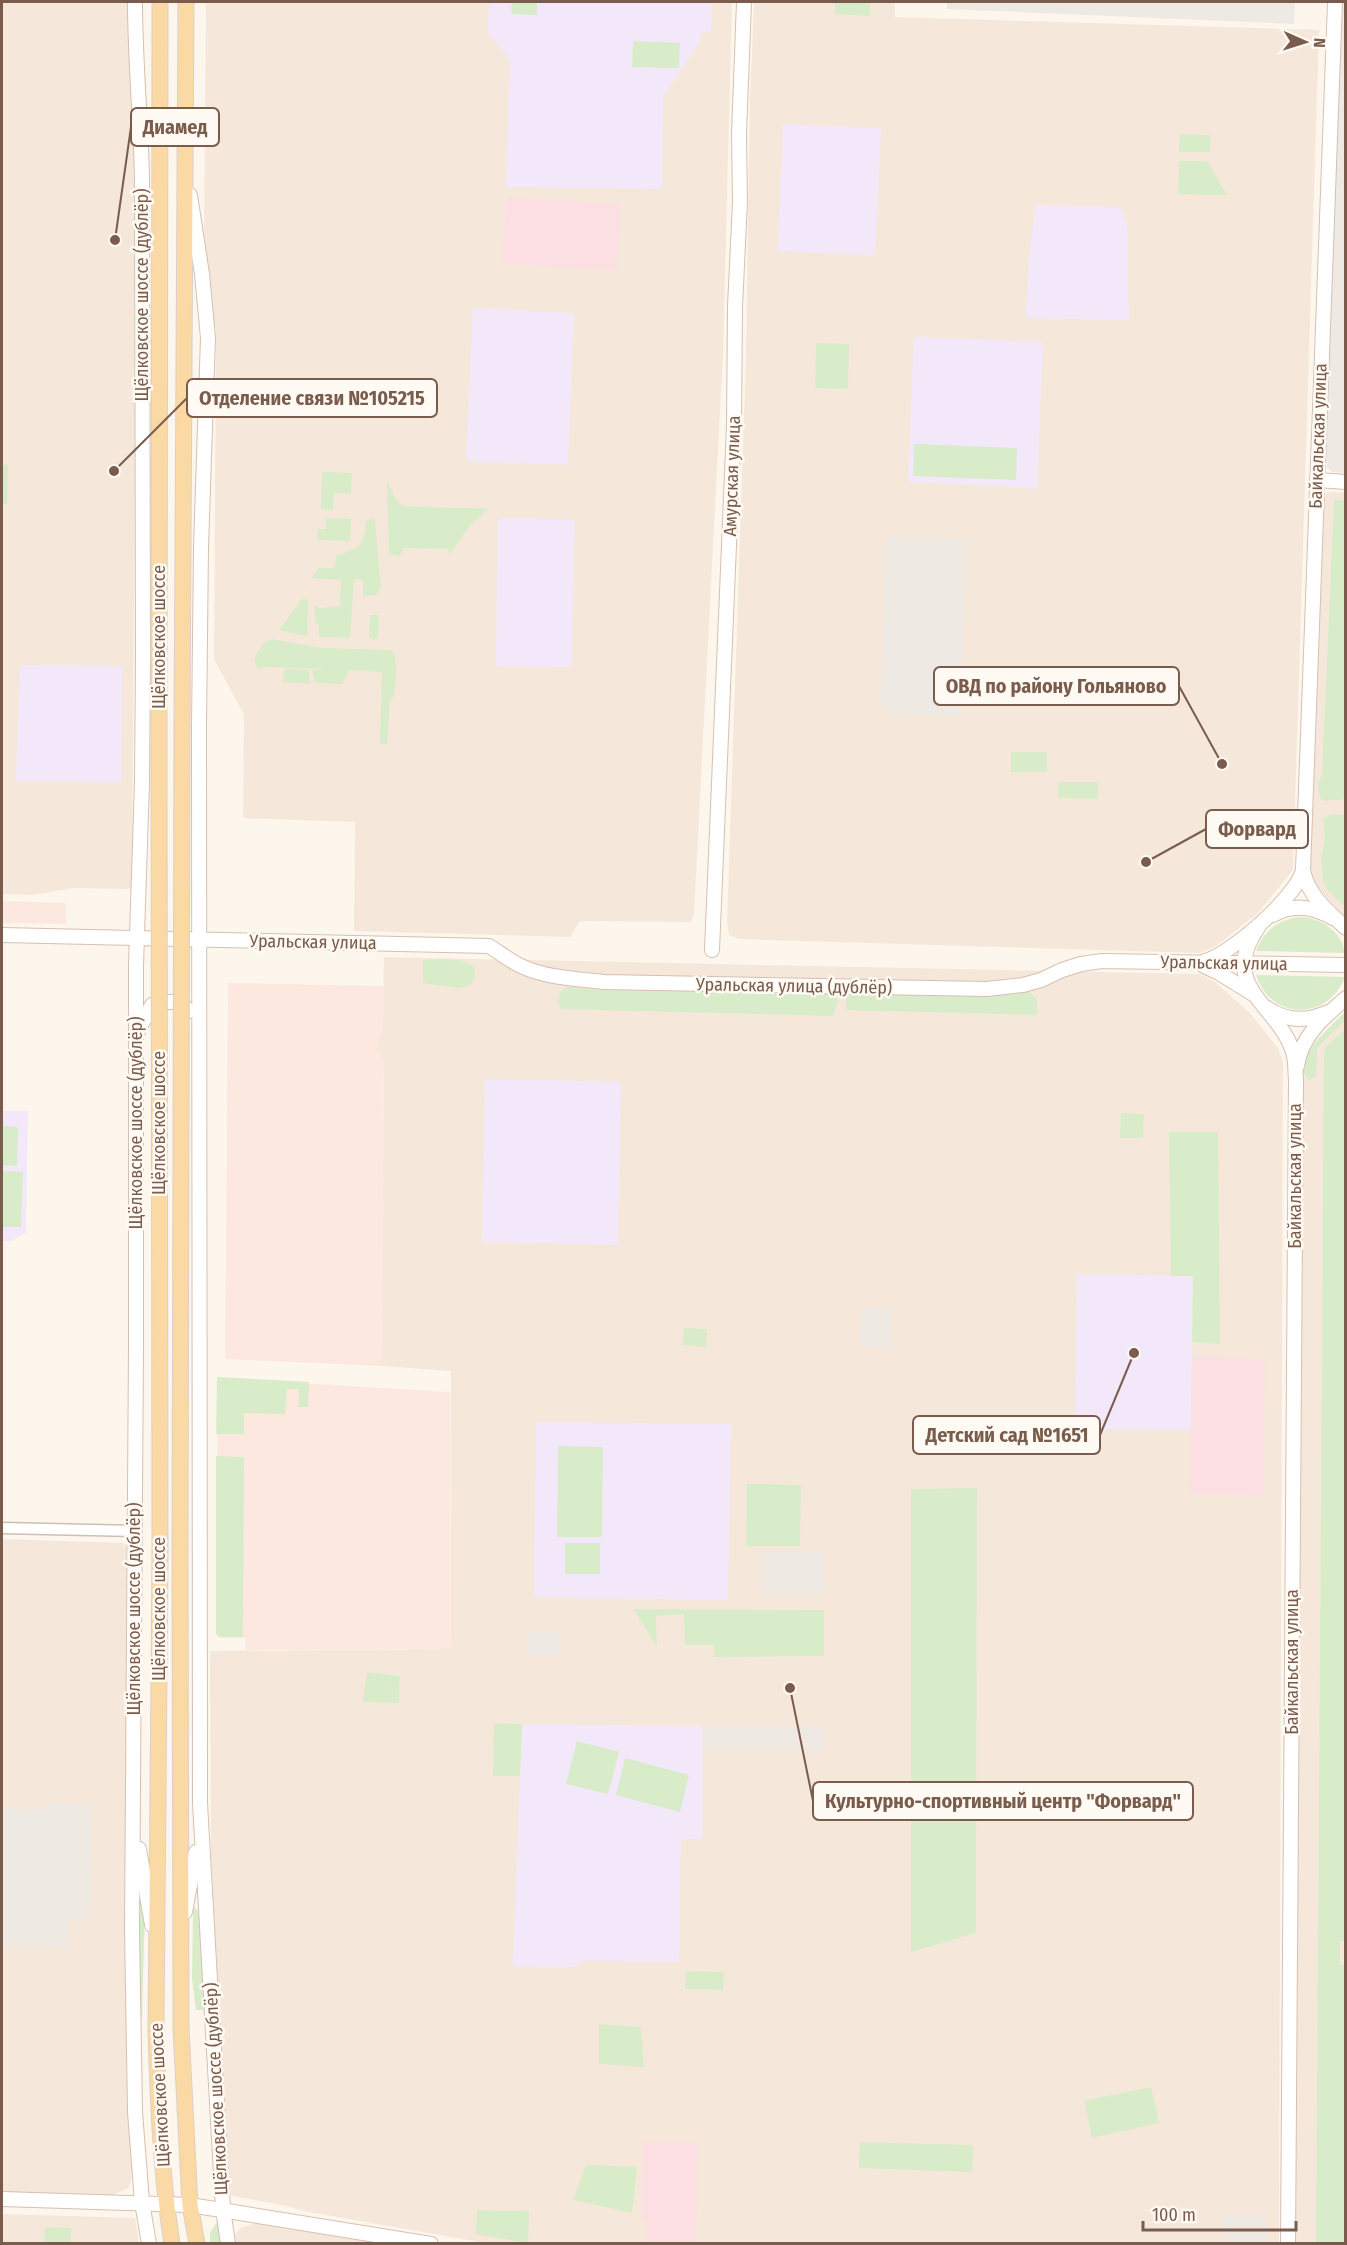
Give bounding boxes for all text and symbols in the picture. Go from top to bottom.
north arrow [1275,12,1335,72]
text: N [1310,37,1329,48]
callout: Диамед [131,108,219,146]
text: Диамед [142,115,207,139]
street label: Щёлковское шоссе (дублёр) [131,188,153,402]
street label: Байкальская улица [1304,363,1332,509]
callout: Отделение связи №105215 [187,379,437,417]
text: Отделение связи №105215 [199,386,425,410]
street label: Амурская улица [719,415,745,537]
street label: Щёлковское шоссе [148,565,170,709]
callout: ОВД по району Гольяново [934,667,1179,705]
text: ОВД по району Гольяново [946,674,1167,698]
callout: Форвард [1206,810,1308,848]
text: Форвард [1218,817,1296,841]
street label: Уральская улица [248,930,377,954]
street label: Уральская улица [1159,951,1288,975]
street label: Уральская улица (дублёр) [695,973,892,999]
street label: Щёлковское шоссе (дублёр) [125,1016,147,1230]
street label: Щёлковское шоссе [148,1051,170,1195]
street label: Байкальская улица [1284,1103,1306,1249]
callout: Детский сад №1651 [913,1416,1100,1454]
text: Детский сад №1651 [925,1423,1088,1447]
street label: Щёлковское шоссе (дублёр) [123,1502,145,1716]
street label: Щёлковское шоссе [148,1537,170,1681]
street label: Байкальская улица [1281,1589,1303,1735]
callout: Культурно-спортивный центр "Форвард" [813,1782,1193,1820]
text: Культурно-спортивный центр "Форвард" [825,1789,1181,1813]
street label: Щёлковское шоссе (дублёр) [199,1982,233,2196]
street label: Щёлковское шоссе [145,2022,175,2168]
scale bar [1143,2194,1296,2232]
text: 100 m [1152,2204,1196,2226]

